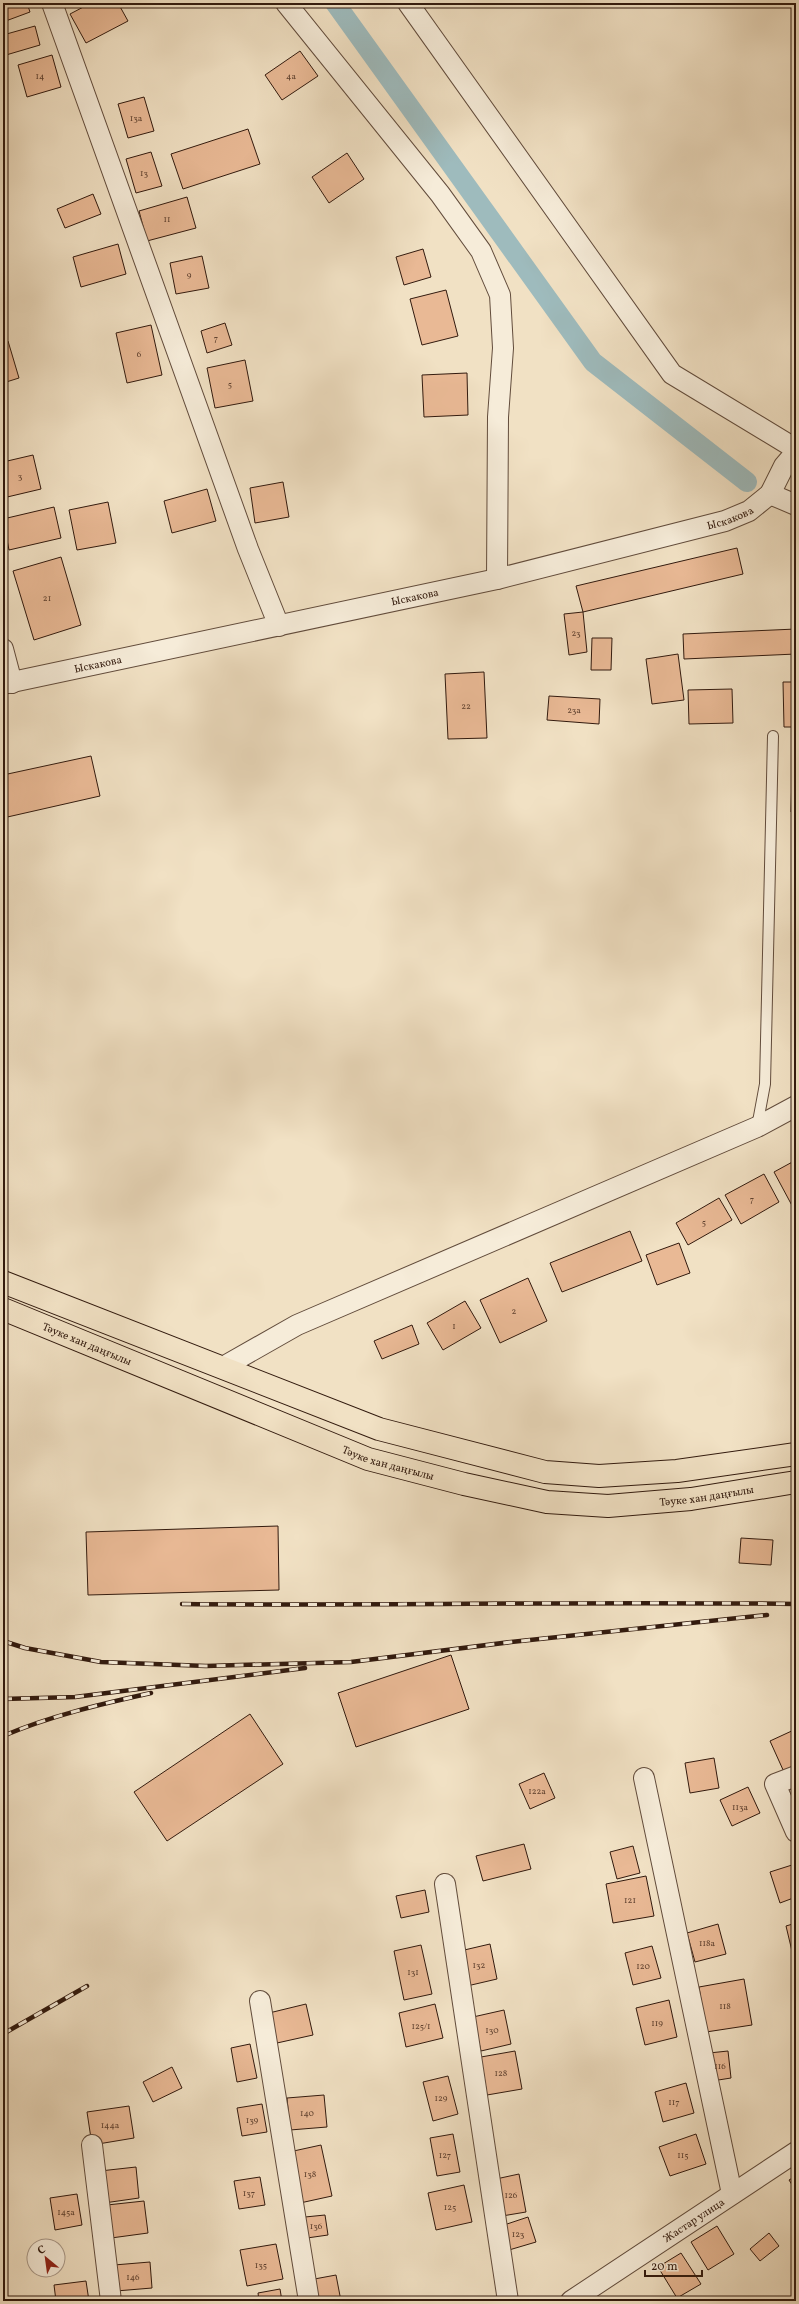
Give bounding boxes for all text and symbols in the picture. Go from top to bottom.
house number: 14 [36,70,44,83]
house number: 4а [286,70,296,83]
house number: 13а [130,112,143,125]
house number: 13 [140,167,148,180]
house number: 11 [164,213,170,226]
house number: 9 [187,269,192,282]
house number: 7 [214,332,218,345]
house number: 6 [137,348,142,361]
house number: 5 [228,378,232,391]
house number: 3 [18,470,23,483]
street label: Ыскакова [706,504,758,534]
street label: Ыскакова [390,585,441,610]
house number: 21 [43,592,51,605]
house number: 23 [571,627,581,640]
street label: Ыскакова [73,653,124,678]
house number: 22 [461,700,471,713]
house number: 23а [567,704,581,717]
house number: 7 [750,1193,754,1206]
house number: 5 [702,1216,706,1229]
house number: 2 [512,1305,517,1318]
street label: Тәуке хан даңғылы [40,1320,134,1370]
house number: 1 [452,1320,456,1333]
street label: Тәуке хан даңғылы [339,1443,436,1485]
street label: Тәуке хан даңғылы [659,1483,755,1511]
house number: 122а [528,1785,546,1798]
house number: 113а [732,1801,749,1814]
house number: 121 [624,1894,636,1907]
house number: 118а [699,1937,716,1950]
house number: 132 [473,1959,486,1972]
house number: 120 [636,1960,650,1973]
house number: 131 [407,1966,419,1979]
house number: 118 [719,2000,731,2013]
house number: 119 [651,2017,663,2030]
house number: 125/1 [411,2020,431,2033]
house number: 130 [485,2024,499,2037]
house number: 116 [714,2060,726,2073]
house number: 128 [495,2067,508,2080]
house number: 129 [435,2092,448,2105]
house number: 117 [668,2096,680,2109]
house number: 140 [300,2107,315,2120]
house number: 139 [246,2114,259,2127]
house number: 144а [101,2119,120,2132]
house number: 127 [439,2149,451,2162]
house number: 115 [677,2149,689,2162]
house number: 138 [304,2168,317,2181]
house number: 137 [243,2187,255,2200]
house number: 126 [505,2189,518,2202]
street label: Жастар улица [661,2195,728,2247]
house number: 125 [444,2201,456,2214]
house number: 145а [57,2206,75,2219]
house number: 136 [310,2220,323,2233]
house number: 123 [512,2228,525,2241]
north arrow [26,2238,66,2278]
text: С [35,2242,49,2259]
scale bar [645,2252,702,2278]
house number: 135 [255,2259,267,2272]
text: 20 m [651,2259,678,2275]
house number: 146 [126,2271,140,2284]

